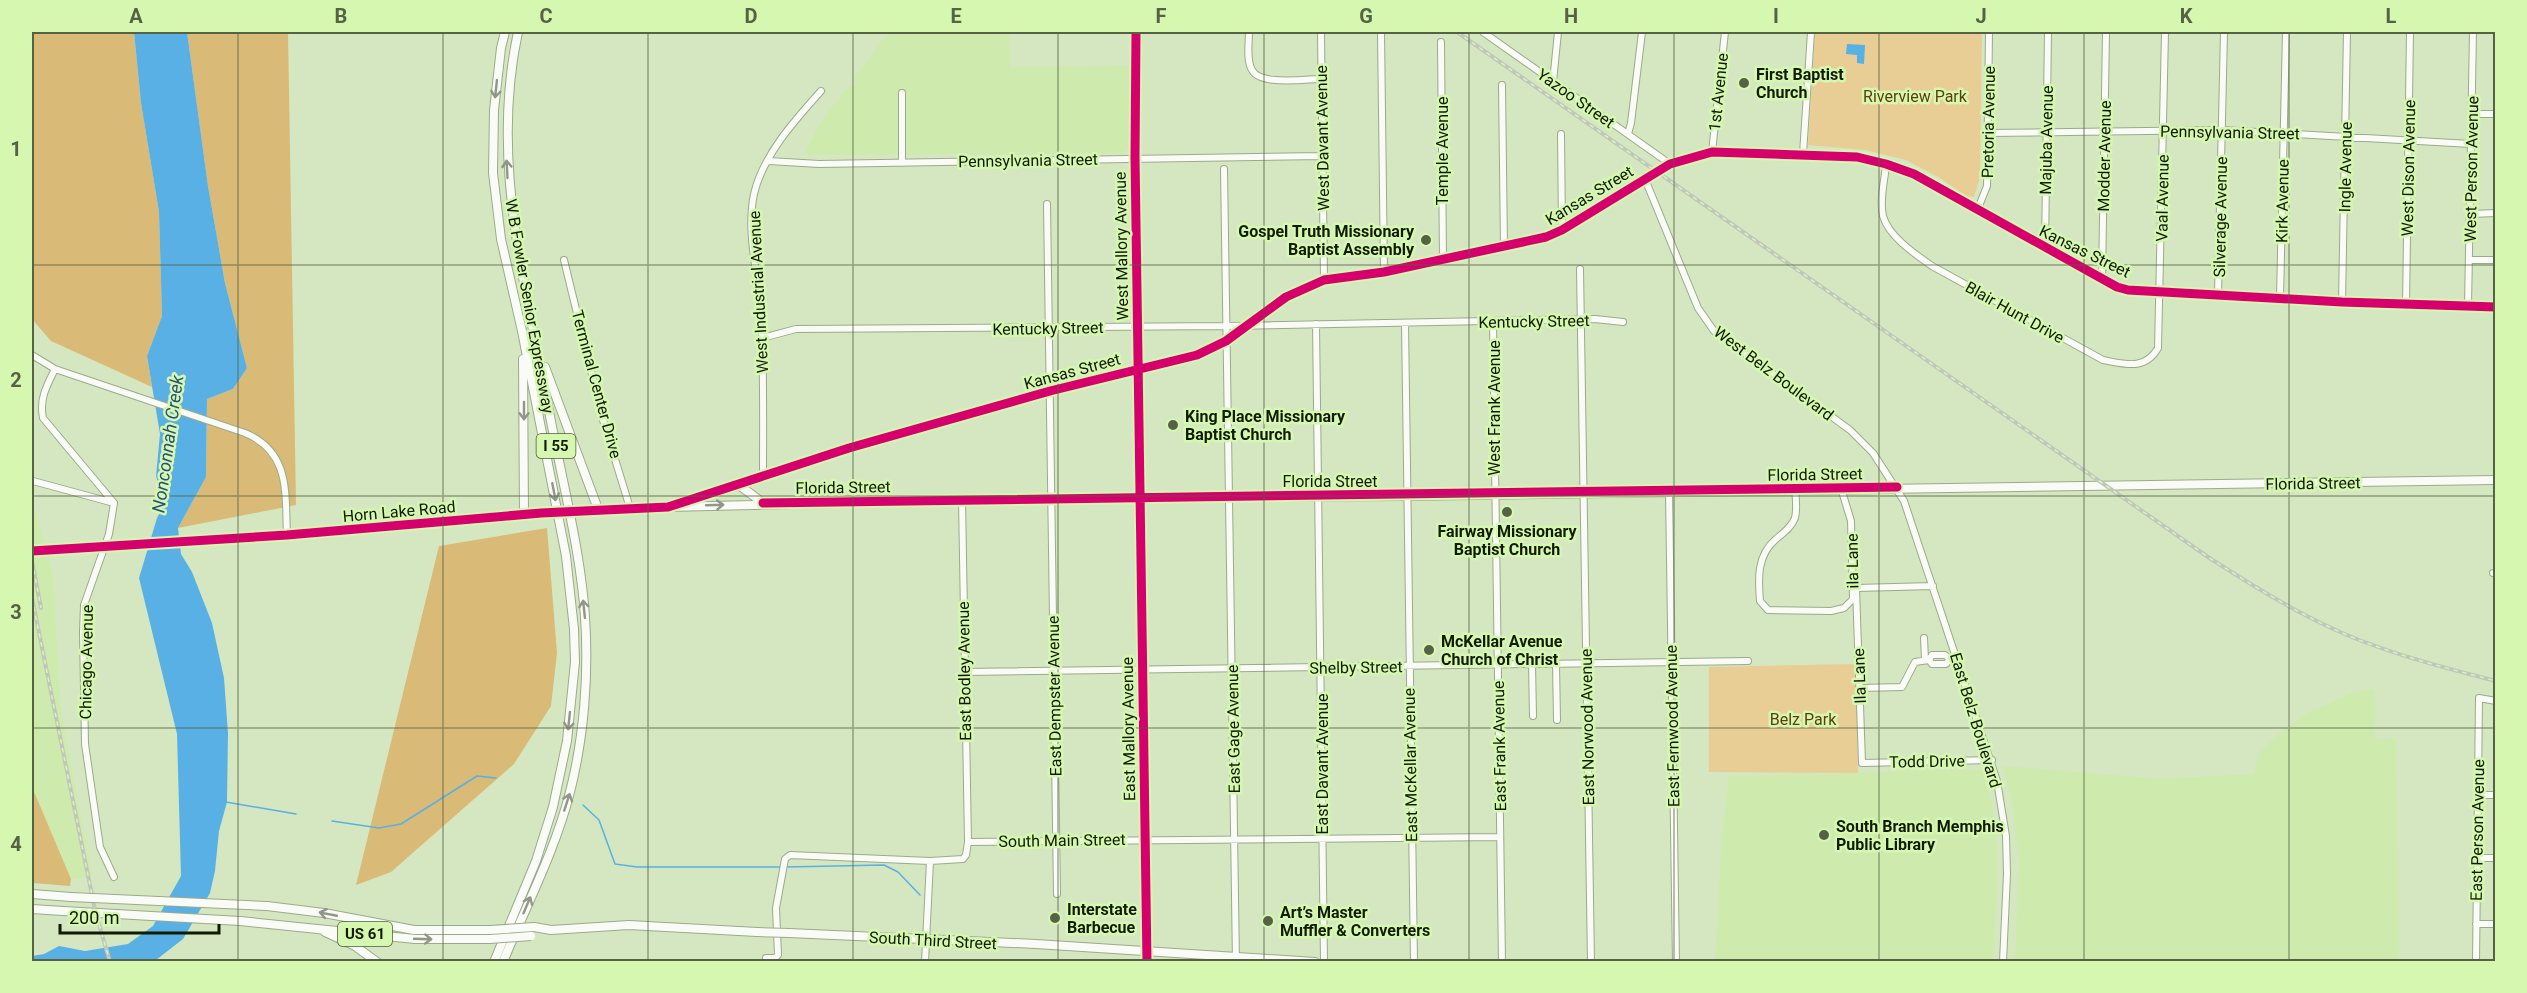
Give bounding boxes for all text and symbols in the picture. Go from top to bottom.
text: A [129,4,143,28]
text: B [335,4,347,28]
text: C [539,4,553,28]
text: D [745,4,758,28]
text: E [950,4,962,28]
text: F [1156,4,1167,28]
text: G [1359,4,1373,28]
text: H [1564,4,1578,28]
text: I [1773,4,1779,28]
text: J [1975,4,1987,28]
text: K [2180,4,2193,28]
text: L [2386,4,2397,28]
street label: 1st Avenue [1705,52,1732,132]
street label: West Davant Avenue [1312,65,1333,211]
street label: Yazoo Street [1533,65,1618,132]
place label: First Baptist Church [1756,65,1844,102]
street label: Pretoria Avenue [1978,66,1999,178]
marker: First Baptist Church [1737,76,1751,90]
one-way arrow [490,79,501,99]
street label: Majuba Avenue [2036,85,2057,195]
park label: Riverview Park [1863,87,1968,106]
street label: West Person Avenue [2461,96,2482,242]
street label: Temple Avenue [1433,97,1452,205]
street label: West Dison Avenue [2398,99,2419,237]
street label: Modder Avenue [2094,100,2115,212]
street label: Ingle Avenue [2335,121,2356,213]
street label: Pennsylvania Street [2160,122,2300,143]
text: 1 [10,137,22,161]
street label: Pennsylvania Street [958,150,1098,171]
street label: Vaal Avenue [2152,154,2173,242]
street label: Silverage Avenue [2210,156,2231,278]
street label: Kirk Avenue [2272,159,2293,243]
one-way arrow [502,160,513,180]
street label: Kansas Street [1542,162,1637,229]
street label: West Mallory Avenue [1111,171,1132,321]
street label: W B Fowler Senior Expressway [501,197,558,415]
street label: West Industrial Avenue [745,210,772,374]
street label: Kansas Street [2036,221,2133,282]
place label: Gospel Truth Missionary Baptist Assembly [1238,222,1415,259]
marker: Gospel Truth Missionary Baptist Assembly [1419,233,1433,247]
street label: Blair Hunt Drive [1962,277,2067,347]
street label: Terminal Center Drive [568,308,625,460]
street label: Kentucky Street [1478,311,1590,332]
street label: Kentucky Street [992,318,1104,339]
street label: West Belz Boulevard [1710,322,1837,425]
street label: West Frank Avenue [1485,340,1504,476]
street label: Kansas Street [1022,349,1122,393]
text: 2 [10,368,22,392]
water label: Nonconnah Creek [147,373,188,514]
one-way arrow [518,400,530,420]
place label: King Place Missionary Baptist Church [1185,407,1346,444]
marker: King Place Missionary Baptist Church [1166,418,1180,432]
road number: I 55 [536,434,576,458]
street label: Florida Street [1767,464,1863,485]
street label: Florida Street [1282,472,1378,491]
street label: Florida Street [2265,473,2361,494]
street label: Florida Street [795,477,891,498]
one-way arrow [549,481,560,501]
street label: Horn Lake Road [342,497,456,526]
one-way arrow [705,499,725,511]
marker: Fairway Missionary Baptist Church [1500,505,1514,519]
place label: Fairway Missionary Baptist Church [1437,522,1577,559]
street label: ila Lane [1843,533,1862,589]
text: 3 [10,600,22,624]
one-way arrow [578,600,589,620]
street label: East Bodley Avenue [954,601,975,741]
street label: Chicago Avenue [76,605,97,719]
street label: East Dempster Avenue [1044,615,1065,777]
place label: McKellar Avenue Church of Christ [1441,632,1563,669]
marker: McKellar Avenue Church of Christ [1422,643,1436,657]
street label: East Fernwood Avenue [1662,645,1683,807]
street label: East Norwood Avenue [1577,648,1598,806]
street label: Ila Lane [1849,648,1870,704]
street label: East Belz Boulevard [1946,650,2005,790]
street label: East Mallory Avenue [1118,657,1139,801]
street label: Shelby Street [1309,657,1403,678]
street label: East Gage Avenue [1223,665,1244,793]
street label: East Frank Avenue [1489,680,1510,812]
street label: East McKellar Avenue [1400,688,1421,842]
street label: East Davant Avenue [1313,693,1332,835]
one-way arrow [563,710,574,730]
park label: Belz Park [1770,710,1837,729]
street label: Todd Drive [1889,751,1965,772]
street label: East Person Avenue [2467,759,2488,901]
one-way arrow [562,793,573,812]
place label: South Branch Memphis Public Library [1836,817,2004,854]
marker: South Branch Memphis Public Library [1817,828,1831,842]
street label: South Main Street [998,830,1126,851]
text: 4 [10,832,22,856]
scale bar [60,897,219,935]
one-way arrow [522,897,534,915]
place label: Interstate Barbecue [1067,900,1137,937]
place label: Art’s Master Muffler & Converters [1280,903,1430,940]
text: 200 m [69,907,120,928]
one-way arrow [318,908,338,919]
marker: Interstate Barbecue [1048,911,1062,925]
marker: Art’s Master Muffler & Converters [1261,914,1275,928]
road number: US 61 [338,922,392,946]
street label: South Third Street [869,928,997,953]
one-way arrow [413,934,433,945]

